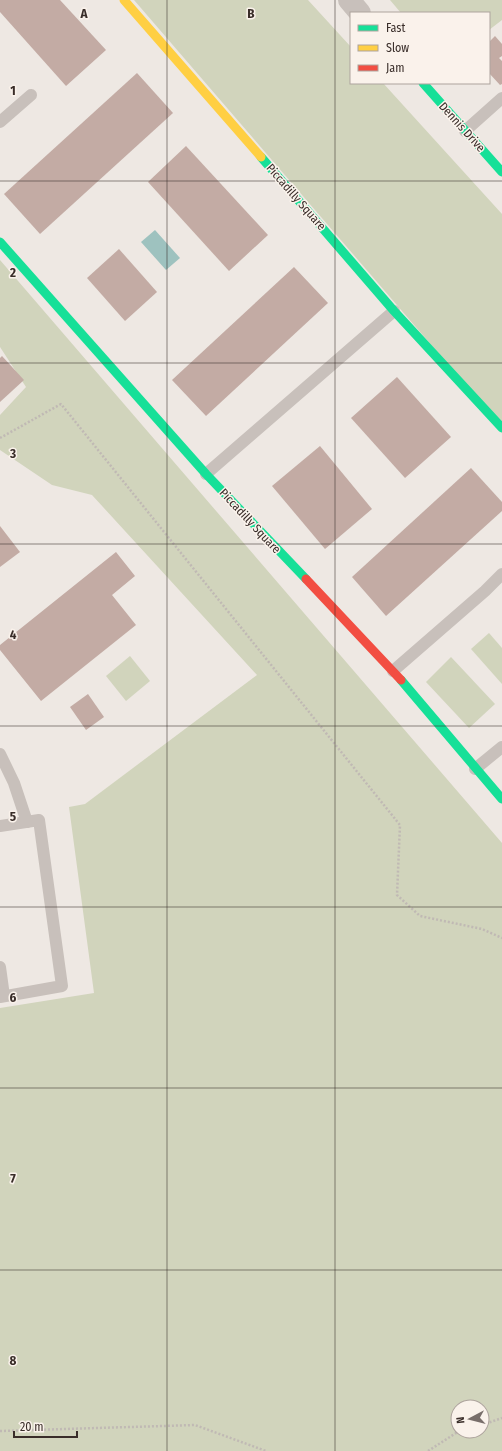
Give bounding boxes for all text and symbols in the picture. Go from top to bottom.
text: A [79,6,88,21]
text: B [247,6,255,21]
legend [350,12,490,84]
text: Fast [386,21,405,35]
text: Slow [386,41,409,55]
text: Jam [386,61,404,75]
text: 1 [10,83,16,98]
street label: Dennis Drive [436,99,488,155]
street label: Piccadilly Square [263,161,329,233]
text: 2 [9,265,16,280]
text: 3 [9,446,16,461]
street label: Piccadilly Square [216,486,284,556]
text: 4 [10,627,17,642]
text: 5 [10,809,16,824]
text: 6 [10,990,17,1005]
text: 7 [10,1171,16,1186]
text: 8 [10,1353,17,1368]
north arrow [450,1399,490,1439]
scale bar [14,1413,77,1439]
text: N [454,1416,467,1424]
text: 20 m [20,1420,44,1434]

